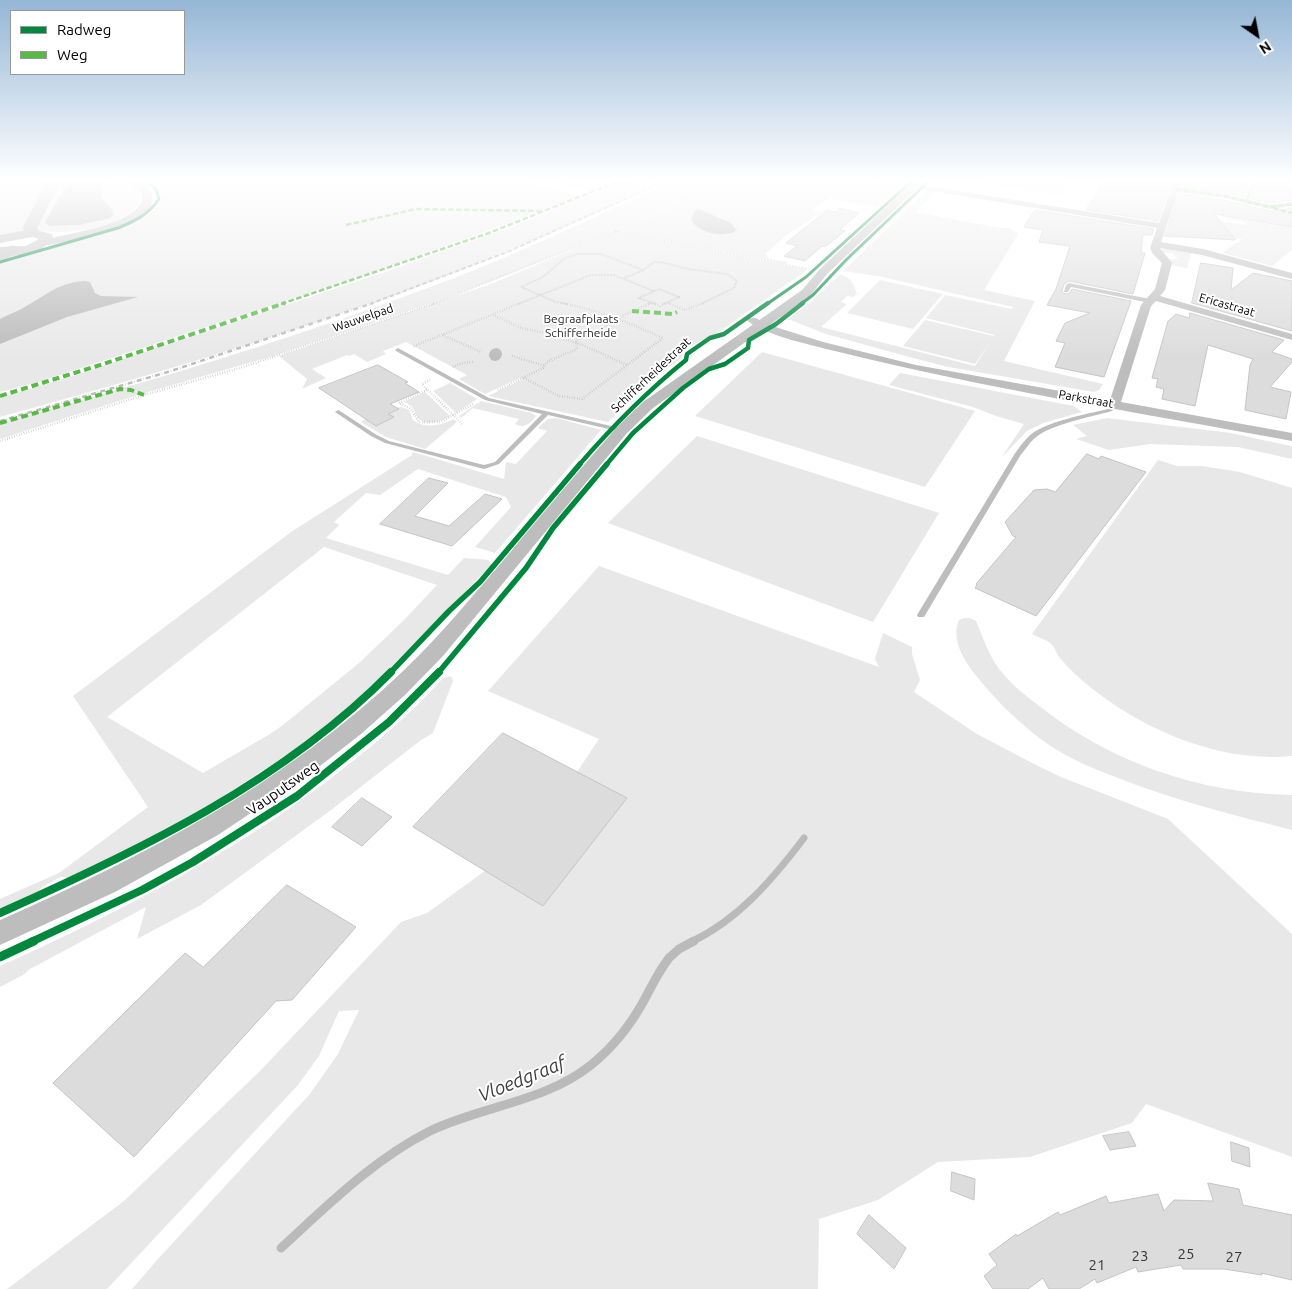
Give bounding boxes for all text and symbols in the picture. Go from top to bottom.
legend [10,10,185,75]
north arrow [1232,10,1282,60]
text: Radweg [57,21,111,38]
text: N [1256,38,1274,57]
text: Weg [57,46,88,63]
street label: Ericastraat [1197,290,1257,320]
street label: Wauwelpad [331,301,395,335]
park label: Begraafplaats Schifferheide [543,312,619,340]
street label: Schifferheidestraat [608,334,694,416]
street label: Parkstraat [1057,387,1115,411]
street label: Vauputsweg [244,757,322,819]
water label: Vloedgraaf [475,1051,569,1107]
house number: 25 [1178,1245,1194,1263]
house number: 23 [1132,1247,1148,1265]
house number: 27 [1226,1248,1242,1266]
house number: 21 [1089,1256,1105,1274]

